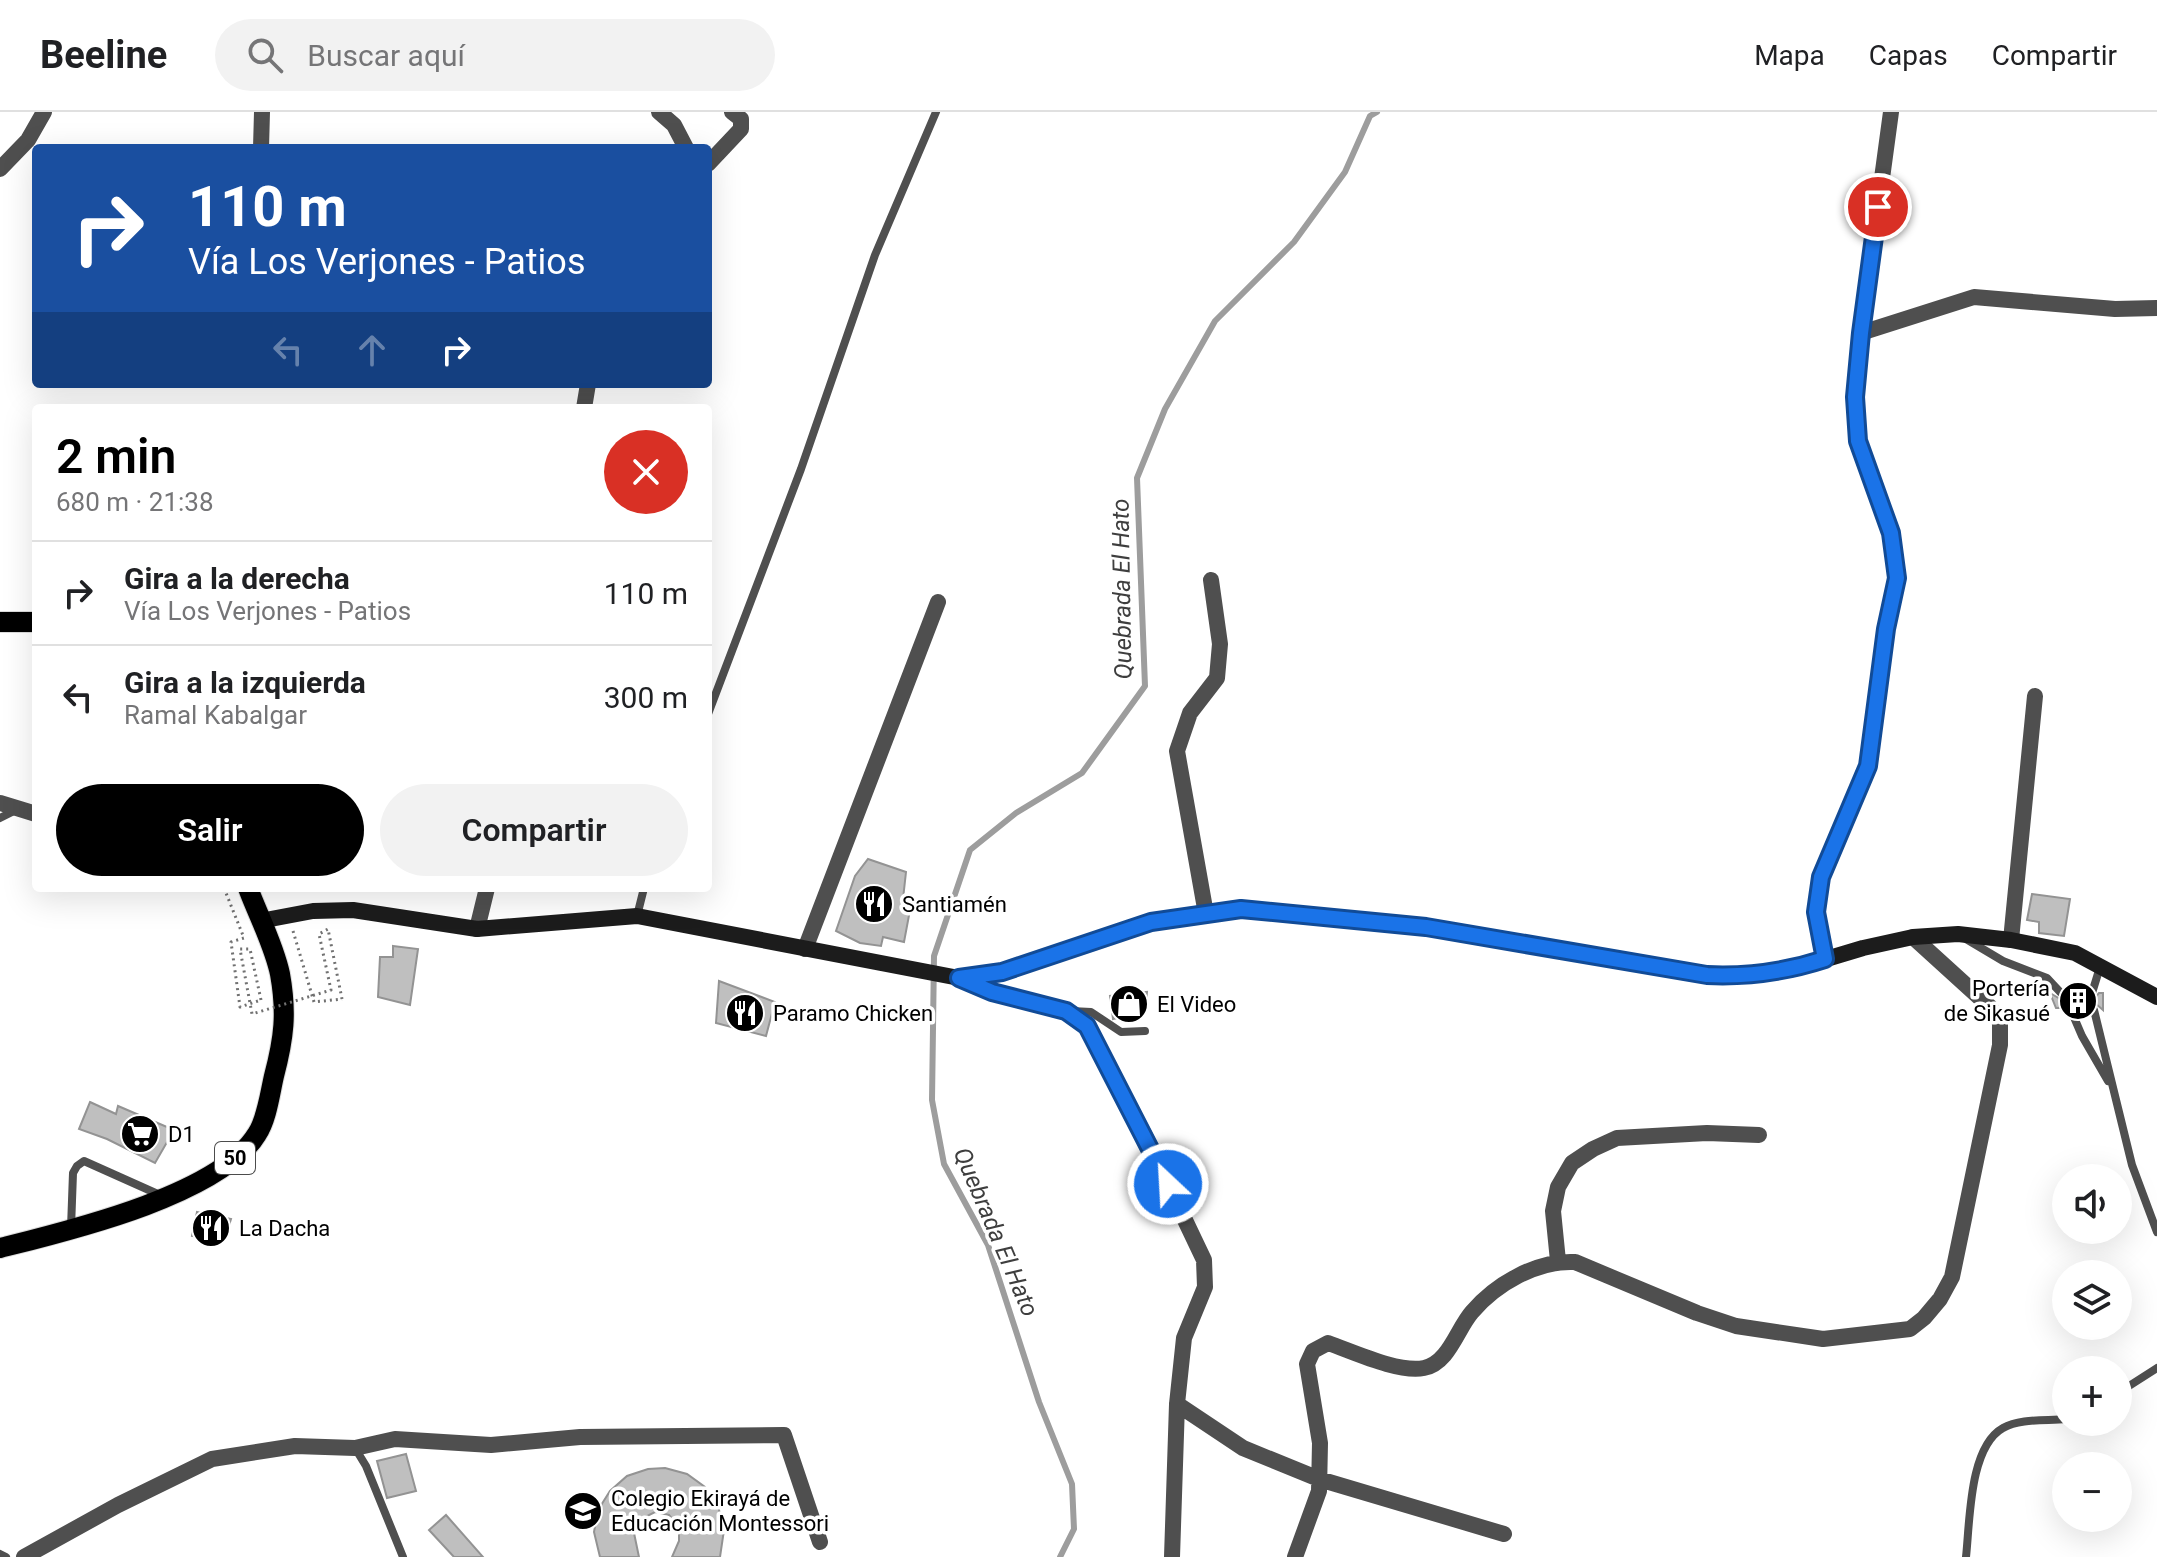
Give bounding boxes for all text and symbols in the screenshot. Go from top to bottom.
search box [215,19,775,91]
text: Beeline [40,33,167,77]
icon: search [243,33,287,77]
text: Buscar aquí [307,38,465,73]
text: Mapa [1754,39,1825,72]
text: Capas [1869,39,1948,72]
text: Compartir [1992,39,2117,72]
pin [1844,173,1912,241]
text: 110 m [188,174,347,240]
icon: right [56,176,160,280]
icon: arrive [1856,185,1900,229]
text: Vía Los Verjones - Patios [188,241,585,283]
icon: left [266,328,310,372]
icon: ahead [350,328,394,372]
icon: right [434,328,478,372]
text: 2 min [56,428,176,485]
button: close [604,430,688,514]
text: 680 m · 21:38 [56,487,214,517]
water label: Quebrada El Hato [1106,498,1138,680]
text: Gira a la derecha [124,561,350,596]
icon: right [56,571,100,615]
text: 110 m [604,576,688,611]
text: Vía Los Verjones - Patios [124,596,411,626]
text: Gira a la izquierda [124,665,366,700]
icon: left [56,675,100,719]
text: 300 m [604,680,688,715]
text: Ramal Kabalgar [124,700,307,730]
button: Salir [56,784,364,876]
button: Compartir [380,784,688,876]
restaurant icon: Santiamén [853,883,895,925]
place label: Santiamén [902,892,1007,917]
place label: Portería de Sikasué [1944,976,2050,1026]
building icon: Portería de Sikasué [2057,980,2099,1022]
shop icon: El Video [1108,983,1150,1025]
restaurant icon: Paramo Chicken [724,992,766,1034]
place label: El Video [1157,992,1236,1017]
place label: Paramo Chicken [773,1001,933,1026]
supermarket icon: D1 [119,1113,161,1155]
place label: D1 [168,1122,195,1147]
road number: 50 [215,1142,255,1174]
position arrow [1126,1142,1210,1226]
water label: Quebrada El Hato [948,1143,1044,1321]
map controls [2052,1164,2132,1532]
button: sound [2052,1164,2132,1244]
restaurant icon: La Dacha [190,1207,232,1249]
place label: La Dacha [239,1216,330,1241]
button: layers [2052,1260,2132,1340]
button: + [2052,1356,2132,1436]
button: − [2052,1452,2132,1532]
place label: Colegio Ekirayá de Educación Montessori [611,1486,829,1536]
school or university icon: Colegio Ekirayá de Educación Montessori [562,1490,604,1532]

